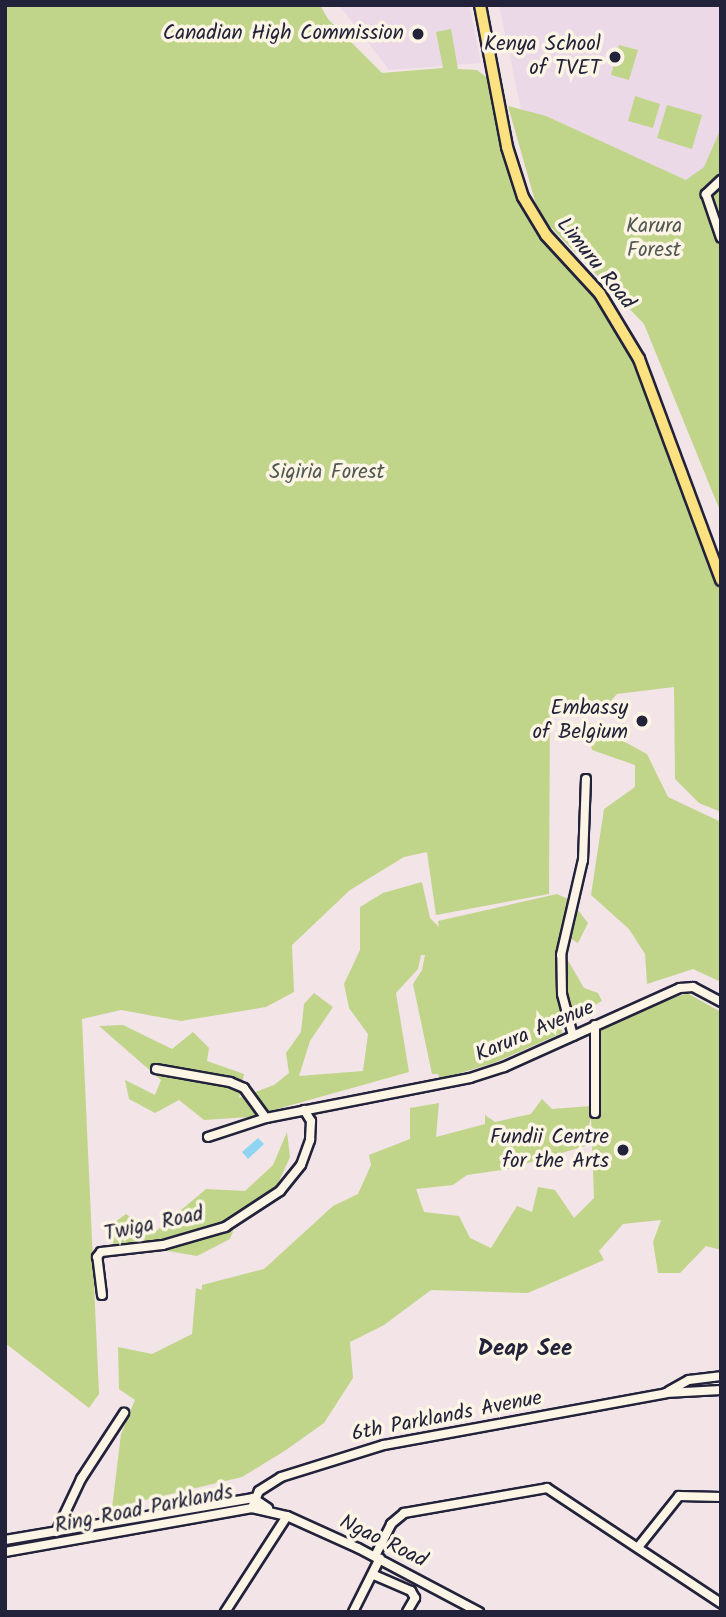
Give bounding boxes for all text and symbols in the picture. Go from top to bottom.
place label: Canadian High Commission [163,21,404,47]
marker: Canadian High Commission [410,26,426,42]
place label: Kenya School of TVET [484,32,601,82]
marker: Kenya School of TVET [607,49,623,65]
street label: Limuru Road [550,213,640,315]
park label: Karura Forest [626,214,682,264]
park label: Sigiria Forest [269,460,385,486]
place label: Embassy of Belgium [532,696,628,746]
marker: Embassy of Belgium [634,713,650,729]
street label: Karura Avenue [472,996,598,1068]
place label: Fundii Centre for the Arts [490,1125,609,1175]
marker: Fundii Centre for the Arts [615,1142,631,1158]
street label: Twiga Road [102,1202,206,1248]
district label: Deap See [478,1335,572,1363]
street label: 6th Parklands Avenue [350,1386,544,1448]
street label: Ring Road Parklands [53,1480,235,1540]
street label: Ngao Road [335,1510,431,1574]

